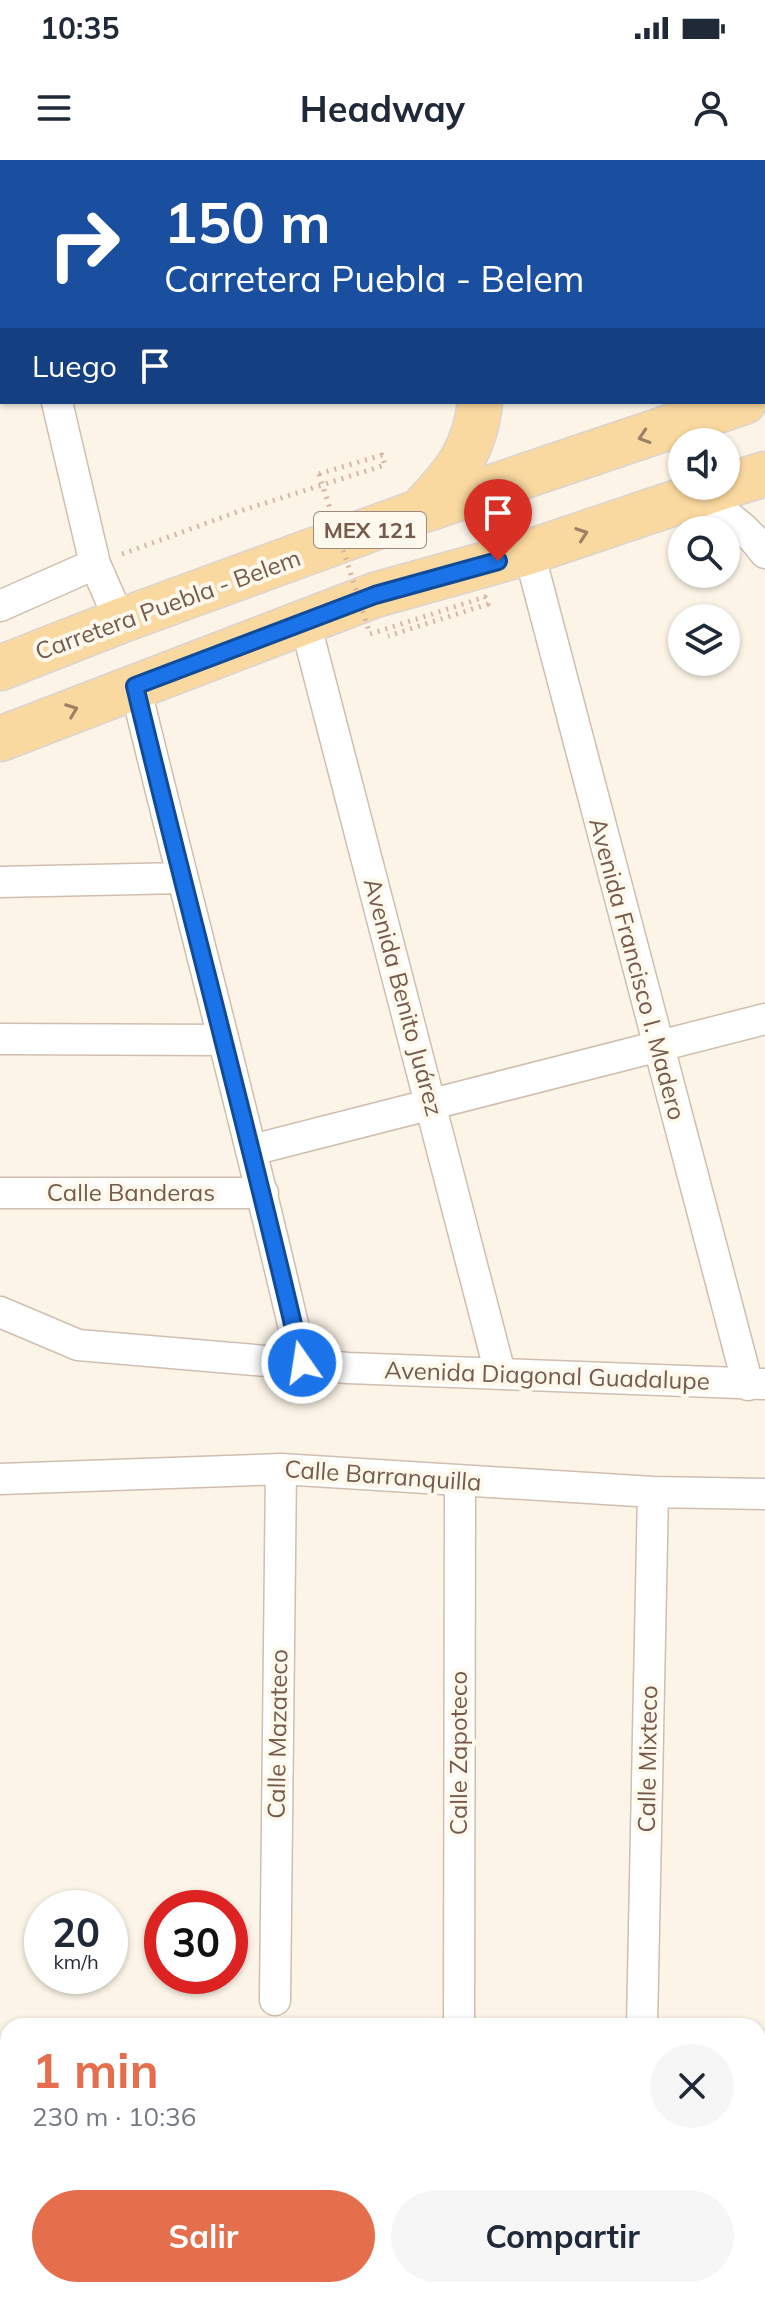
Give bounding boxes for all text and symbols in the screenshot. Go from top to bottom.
text: 10:35 [40,9,119,47]
icon: menu [32,86,76,130]
text: Headway [300,86,465,131]
icon: person [689,86,733,130]
text: 150 m [164,187,331,257]
icon: right [32,192,136,296]
text: Carretera Puebla - Belem [164,256,584,301]
icon: arrive [133,344,177,388]
text: Luego [32,347,117,385]
one-way arrow [638,428,652,444]
map controls [668,428,740,676]
button: sound [668,428,740,500]
pin [464,479,532,561]
icon: arrive [476,491,520,535]
road number: MEX 121 [314,512,426,548]
button: search [668,516,740,588]
one-way arrow [574,527,588,543]
street label: Carretera Puebla - Belem [31,542,304,666]
button: layers [668,604,740,676]
one-way arrow [64,703,78,720]
street label: Avenida Francisco I. Madero [583,814,693,1123]
street label: Avenida Benito Juárez [358,875,450,1119]
street label: Calle Banderas [47,1177,215,1207]
position arrow [260,1321,344,1405]
street label: Avenida Diagonal Guadalupe [384,1354,710,1396]
street label: Calle Barranquilla [284,1453,483,1497]
street label: Calle Mazateco [261,1649,293,1819]
street label: Calle Zapoteco [443,1671,473,1835]
street label: Calle Mixteco [631,1685,663,1833]
speed limit sign: 30 [144,1890,248,1994]
text: 20 [52,1907,100,1957]
text: km/h [53,1949,99,1974]
text: 1 min [32,2040,159,2100]
button: close [650,2044,734,2128]
text: 230 m · 10:36 [32,2100,196,2133]
button: Salir [32,2190,375,2282]
button: Compartir [391,2190,734,2282]

